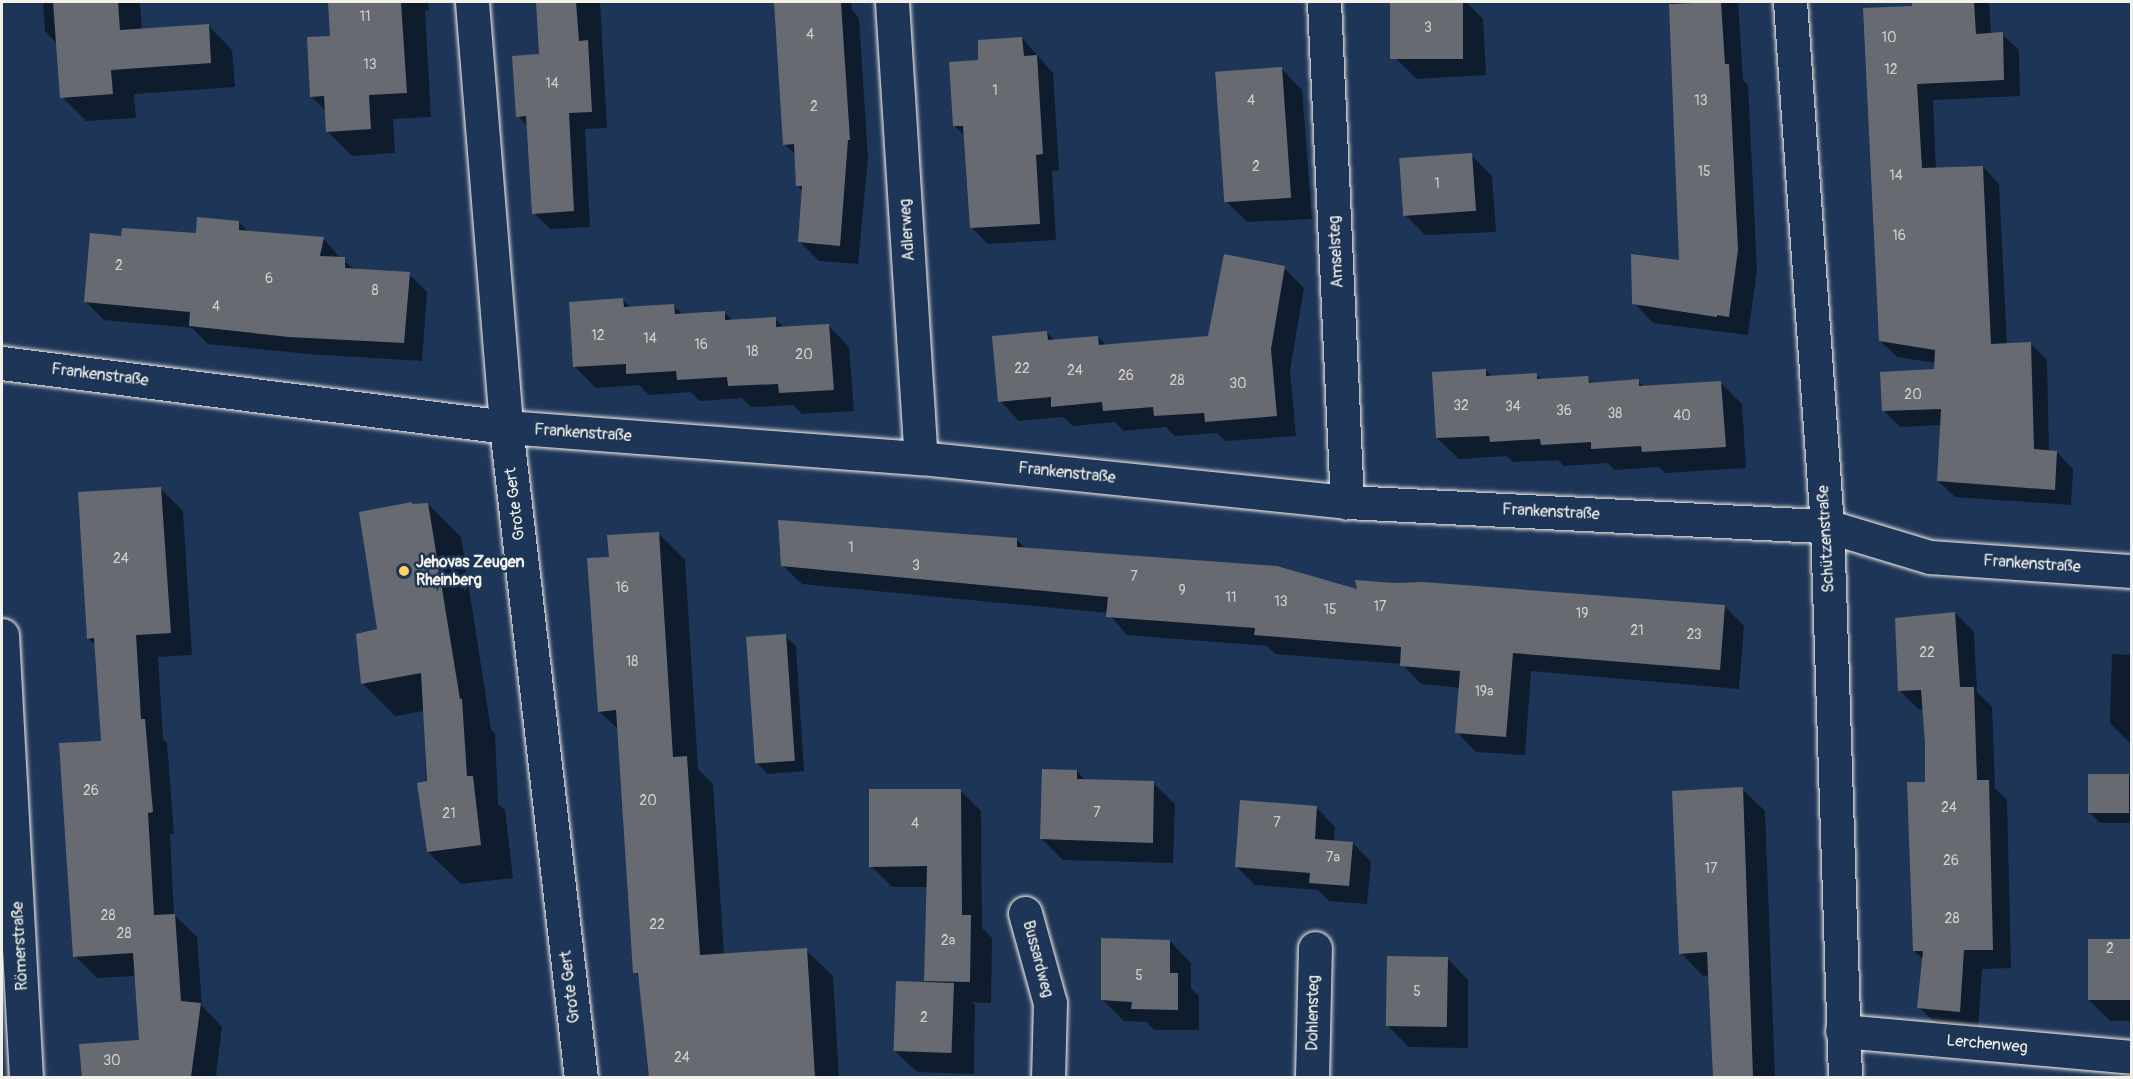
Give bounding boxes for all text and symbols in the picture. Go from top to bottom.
house number: 11 [360,9,370,25]
house number: 3 [1424,20,1432,36]
house number: 4 [806,27,814,43]
house number: 10 [1881,30,1897,46]
house number: 13 [363,57,377,73]
house number: 12 [1884,62,1898,78]
house number: 14 [545,76,559,92]
house number: 1 [992,83,998,99]
house number: 4 [1247,93,1255,109]
house number: 13 [1694,93,1708,109]
house number: 2 [810,99,818,115]
house number: 2 [1252,159,1260,175]
house number: 15 [1697,164,1711,180]
house number: 14 [1889,168,1903,184]
house number: 1 [1434,176,1440,192]
street label: Adlerweg [895,198,919,262]
street label: Amselsteg [1325,215,1347,289]
house number: 16 [1892,228,1906,244]
house number: 2 [115,258,123,274]
house number: 6 [265,271,273,287]
house number: 8 [371,283,379,299]
house number: 4 [212,299,220,315]
house number: 12 [591,328,605,344]
house number: 14 [643,331,657,347]
house number: 16 [694,337,708,353]
house number: 18 [746,344,758,360]
house number: 20 [795,347,813,363]
street label: Frankenstraße [50,360,150,390]
house number: 22 [1014,361,1030,377]
house number: 24 [1067,363,1083,379]
house number: 26 [1118,368,1134,384]
house number: 28 [1170,373,1184,389]
house number: 30 [1229,376,1247,392]
house number: 20 [1904,387,1922,403]
house number: 32 [1453,398,1469,414]
house number: 34 [1505,399,1521,415]
house number: 36 [1556,403,1572,419]
house number: 38 [1608,406,1622,422]
house number: 40 [1673,408,1691,424]
street label: Frankenstraße [534,420,632,446]
street label: Frankenstraße [1017,458,1117,488]
street label: Grote Gert [501,467,529,541]
street label: Schützenstraße [1814,485,1838,593]
street label: Frankenstraße [1502,500,1600,524]
house number: 1 [848,540,854,556]
house number: 24 [113,551,129,567]
street label: Frankenstraße [1983,551,2081,577]
place label: Jehovas Zeugen Rheinberg [416,552,524,590]
house number: 3 [912,558,920,574]
marker: Jehovas Zeugen Rheinberg [397,564,411,578]
house number: 7 [1130,569,1138,585]
house number: 16 [615,580,629,596]
house number: 9 [1178,583,1186,599]
house number: 11 [1226,590,1236,606]
house number: 13 [1274,594,1288,610]
house number: 17 [1374,599,1386,615]
house number: 15 [1323,602,1337,618]
house number: 19 [1576,606,1588,622]
house number: 21 [1630,623,1644,639]
house number: 23 [1686,627,1702,643]
house number: 22 [1919,645,1935,661]
house number: 18 [626,654,638,670]
house number: 19a [1474,684,1494,700]
house number: 26 [83,783,99,799]
house number: 20 [639,793,657,809]
house number: 24 [1941,800,1957,816]
house number: 7 [1093,805,1101,821]
house number: 21 [442,806,456,822]
house number: 7 [1273,815,1281,831]
house number: 4 [911,816,919,832]
house number: 7a [1326,850,1340,866]
house number: 26 [1943,853,1959,869]
house number: 17 [1705,861,1717,877]
street label: Römerstraße [8,901,32,991]
house number: 28 [101,908,115,924]
house number: 28 [1945,911,1959,927]
house number: 22 [649,917,665,933]
street label: Bussardweg [1019,918,1057,1000]
house number: 28 [117,926,131,942]
house number: 2a [941,933,955,949]
house number: 2 [2106,941,2114,957]
street label: Grote Gert [556,950,584,1024]
house number: 5 [1135,968,1143,984]
street label: Dohlensteg [1303,975,1323,1051]
house number: 5 [1413,984,1421,1000]
house number: 2 [920,1010,928,1026]
street label: Lerchenweg [1946,1031,2028,1057]
house number: 24 [674,1050,690,1066]
house number: 30 [103,1053,121,1069]

